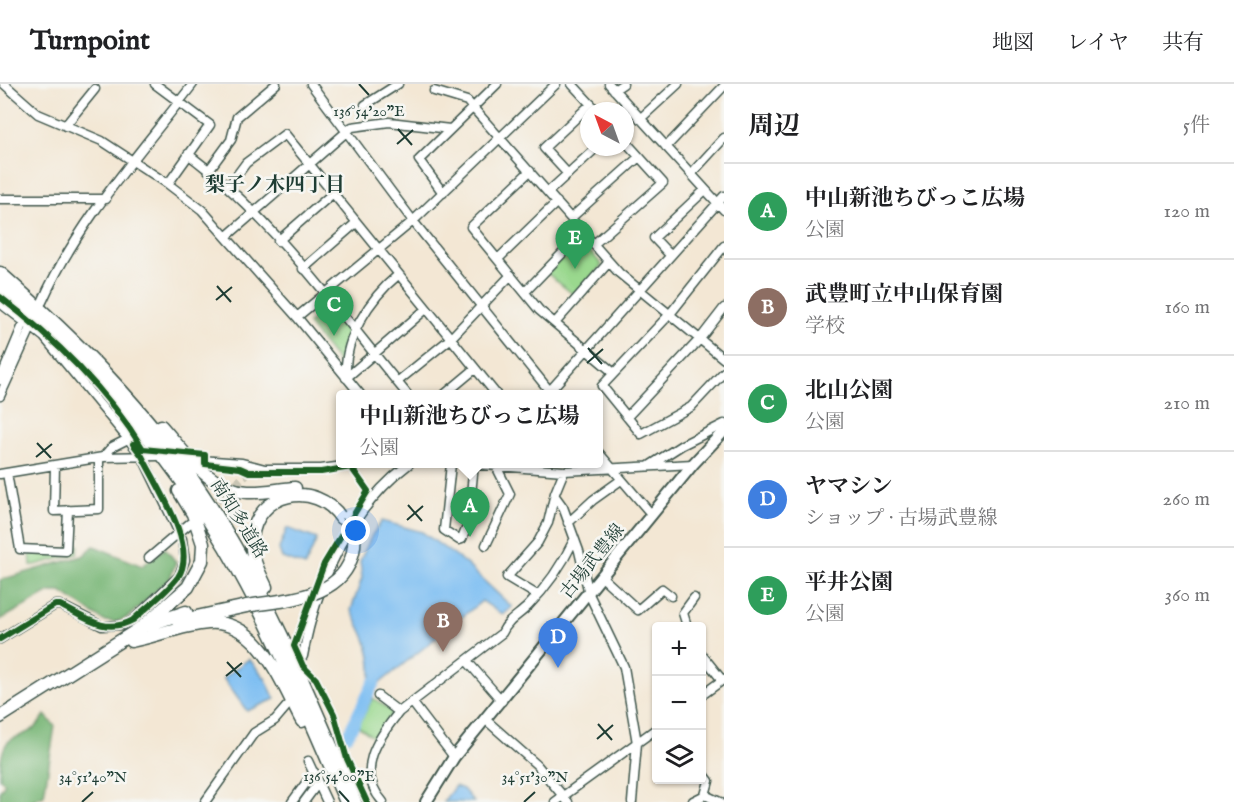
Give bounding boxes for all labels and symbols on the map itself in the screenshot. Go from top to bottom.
text: 136°54'20"E [333,102,405,121]
north arrow [580,102,634,156]
district label: 梨子ノ木四丁目 [205,173,345,198]
pin: E [556,220,594,269]
pin: C [314,286,354,336]
street label: 南知多道路 [204,475,272,563]
pin: A [450,488,490,537]
your location [341,516,370,545]
street label: 古場武豊線 [556,520,630,604]
pin: B [424,602,462,652]
pin: D [538,618,578,668]
text: 136°54'00"E [303,767,375,786]
text: 34°51'40"N [59,768,127,787]
text: 34°51'30"N [502,768,568,787]

